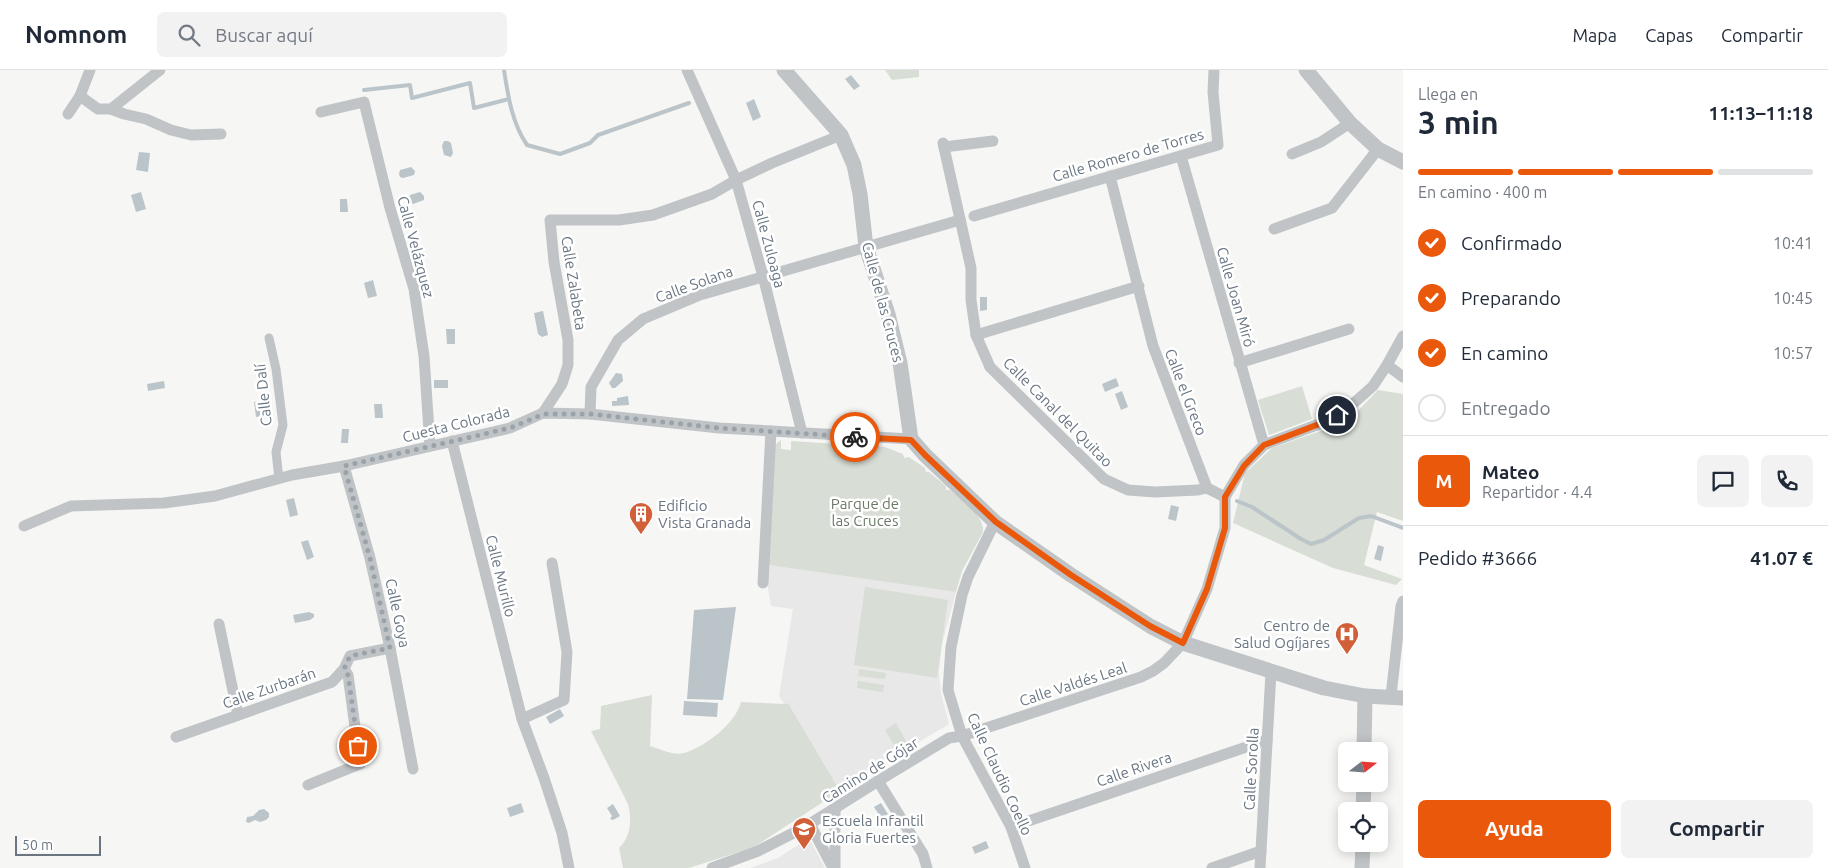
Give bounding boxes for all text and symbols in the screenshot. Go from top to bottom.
search box [157,12,507,57]
text: Nomnom [25,21,127,48]
icon: search [175,21,203,49]
text: Buscar aquí [215,24,313,46]
text: Mapa [1572,25,1617,45]
text: Capas [1645,25,1693,45]
text: Compartir [1721,25,1803,45]
text: Llega en [1418,85,1478,103]
text: 11:13–11:18 [1708,102,1813,124]
text: 3 min [1418,104,1499,140]
street label: Calle Romero de Torres [1050,125,1206,185]
text: En camino · 400 m [1418,183,1547,201]
street label: Calle Velázquez [394,194,438,300]
street label: Calle Zuloaga [749,198,789,290]
icon: check [1418,229,1446,257]
text: Confirmado [1461,232,1562,254]
text: 10:41 [1773,234,1813,252]
street label: Calle Zalabeta [558,235,590,331]
street label: Calle de las Cruces [859,240,907,364]
street label: Calle Joan Miró [1214,245,1258,349]
street label: Calle Solana [653,262,735,306]
icon: check [1418,284,1446,312]
text: Preparando [1461,287,1561,309]
text: 10:45 [1773,289,1813,307]
icon: check [1418,339,1446,367]
text: En camino [1461,342,1548,364]
text: 10:57 [1773,344,1813,362]
street label: Calle el Greco [1162,346,1210,438]
street label: Calle Canal del Quitao [1000,354,1116,470]
street label: Calle Dalí [251,363,275,427]
pin [1316,394,1358,436]
text: Entregado [1461,397,1551,419]
icon: home [1323,401,1351,429]
street label: Cuesta Colorada [401,402,511,446]
courier [830,412,880,462]
icon: bike [841,423,869,451]
button: chat [1697,455,1749,507]
button: phone [1761,455,1813,507]
text: Mateo [1482,461,1540,483]
text: M [1436,470,1452,492]
text: Repartidor · 4.4 [1482,483,1593,501]
park label: Parque de las Cruces [831,495,899,529]
place label: Edificio Vista Granada [658,497,751,531]
building icon: Edificio Vista Granada [628,501,654,535]
street label: Calle Murillo [483,533,519,619]
text: Pedido #3666 [1418,547,1537,569]
text: 41.07 € [1750,547,1813,569]
street label: Calle Goya [382,577,414,649]
place label: Centro de Salud Ogíjares [1234,617,1330,651]
hospital icon: Centro de Salud Ogíjares [1334,621,1360,655]
street label: Calle Valdés Leal [1017,659,1129,709]
street label: Calle Zurbarán [220,664,318,712]
street label: Calle Claudio Coello [964,710,1036,838]
pin [337,725,379,767]
street label: Calle Sorolla [1240,727,1262,811]
icon: bag [344,732,372,760]
street label: Camino de Gójar [819,733,922,806]
north arrow [1338,742,1388,792]
map controls [1338,742,1388,852]
street label: Calle Rivera [1094,748,1174,790]
button: Ayuda [1418,800,1611,858]
button: Compartir [1621,800,1813,858]
button: locate [1338,802,1388,852]
place label: Escuela Infantil Gloria Fuertes [822,812,924,846]
school or university icon: Escuela Infantil Gloria Fuertes [791,816,817,850]
scale bar [15,833,101,856]
text: 50 m [22,837,53,853]

